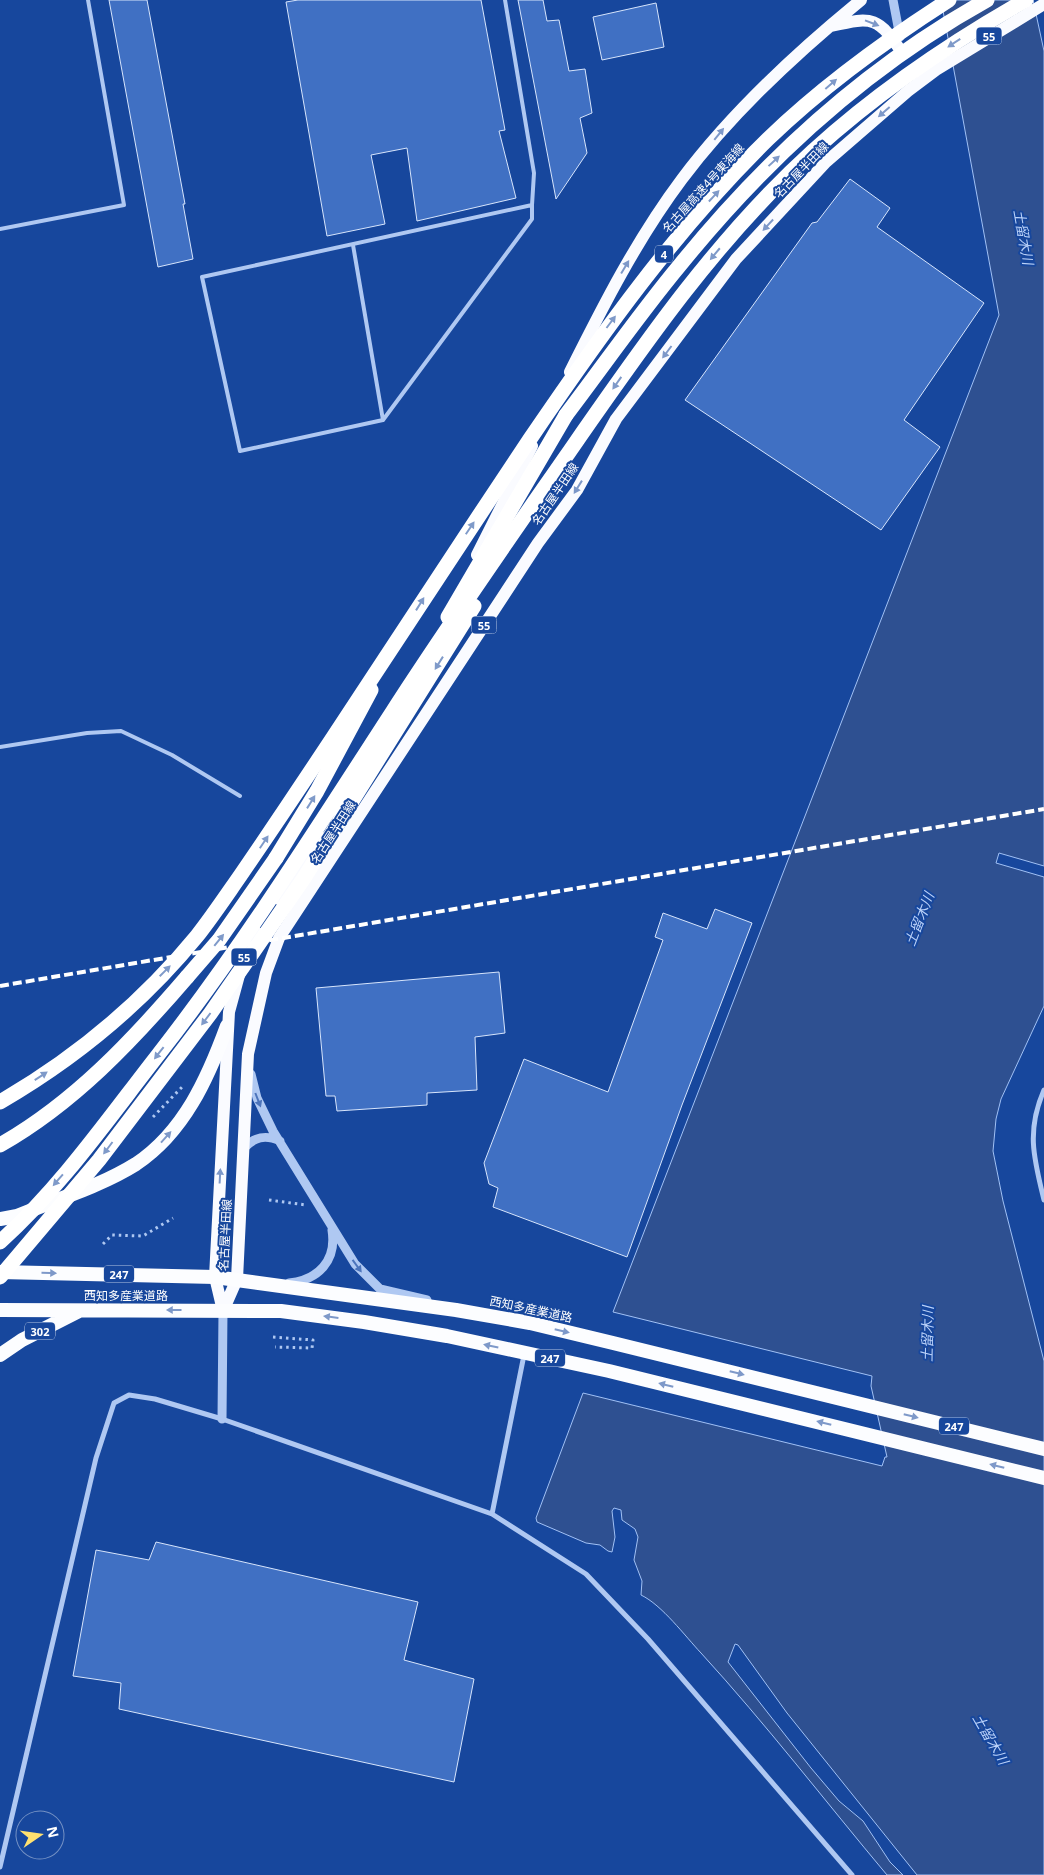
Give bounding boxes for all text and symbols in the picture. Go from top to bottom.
one-way arrow [865,19,880,27]
road number: 55 [976,28,1002,44]
one-way arrow [948,38,961,48]
one-way arrow [825,78,838,89]
one-way arrow [878,106,891,117]
one-way arrow [713,128,724,141]
street label: 名古屋半田線 [770,138,832,202]
street label: 名古屋高速4号東海線 [658,140,748,236]
one-way arrow [767,155,779,167]
one-way arrow [708,190,720,202]
water label: 土留木川 [1010,208,1039,268]
one-way arrow [762,218,774,230]
road number: 4 [655,245,673,262]
one-way arrow [710,248,721,260]
one-way arrow [621,260,630,273]
one-way arrow [606,316,617,329]
one-way arrow [661,345,672,358]
one-way arrow [612,376,622,390]
street label: 名古屋半田線 [528,459,582,529]
one-way arrow [573,481,582,494]
one-way arrow [465,521,475,535]
one-way arrow [415,597,425,611]
road number: 55 [472,616,496,634]
one-way arrow [434,656,443,670]
one-way arrow [306,795,315,808]
street label: 名古屋半田線 [306,797,360,867]
one-way arrow [259,835,268,849]
water label: 土留木川 [900,888,939,949]
one-way arrow [214,933,224,947]
road number: 55 [232,949,256,966]
one-way arrow [159,965,171,977]
one-way arrow [201,1012,212,1025]
one-way arrow [154,1046,165,1059]
one-way arrow [35,1071,48,1081]
one-way arrow [255,1093,263,1107]
one-way arrow [161,1130,172,1143]
one-way arrow [103,1141,113,1155]
one-way arrow [216,1167,224,1183]
one-way arrow [52,1174,64,1186]
street label: 名古屋半田線 [215,1199,235,1271]
one-way arrow [352,1259,363,1272]
road number: 247 [104,1266,134,1282]
one-way arrow [41,1269,57,1277]
street label: 西知多産業道路 [84,1287,168,1304]
street label: 西知多産業道路 [488,1292,574,1326]
water label: 土留木川 [917,1304,937,1362]
one-way arrow [166,1306,182,1314]
one-way arrow [323,1313,339,1321]
road number: 302 [25,1322,55,1340]
one-way arrow [554,1327,569,1335]
one-way arrow [482,1341,498,1349]
road number: 247 [535,1350,565,1366]
one-way arrow [729,1369,744,1377]
one-way arrow [659,1381,674,1389]
one-way arrow [904,1412,919,1420]
road number: 247 [939,1418,969,1434]
one-way arrow [817,1419,832,1427]
one-way arrow [989,1462,1004,1470]
water label: 土留木川 [969,1710,1014,1770]
north arrow [15,1810,65,1860]
text: N [43,1824,64,1840]

